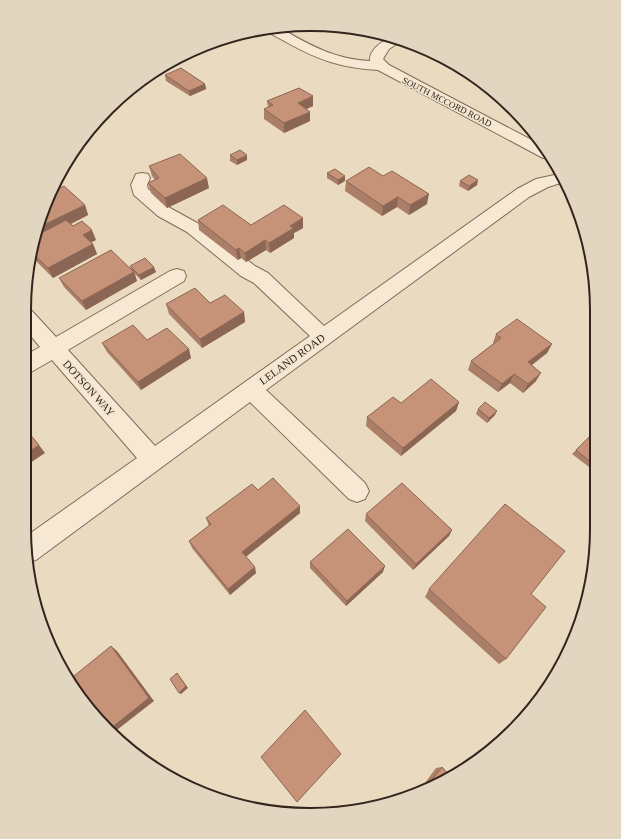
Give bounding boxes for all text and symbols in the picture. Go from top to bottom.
street label: SOUTH MCCORD ROAD [401,75,494,129]
street label: LELAND ROAD [257,331,327,387]
street label: DOTSON WAY [61,358,117,419]

